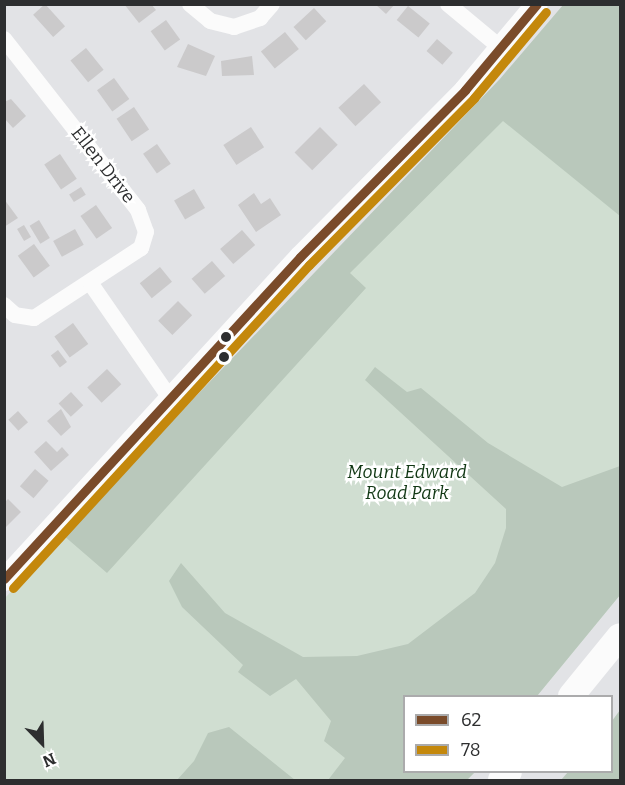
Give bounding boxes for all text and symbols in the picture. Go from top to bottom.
street label: Ellen Drive [67,123,139,207]
unlabelled marker [220,331,232,343]
unlabelled marker [218,351,230,363]
park label: Mount Edward Road Park [347,462,467,504]
legend [403,695,613,773]
text: 62 [461,709,481,731]
north arrow [12,713,72,773]
text: 78 [461,739,481,761]
text: N [40,749,59,771]

